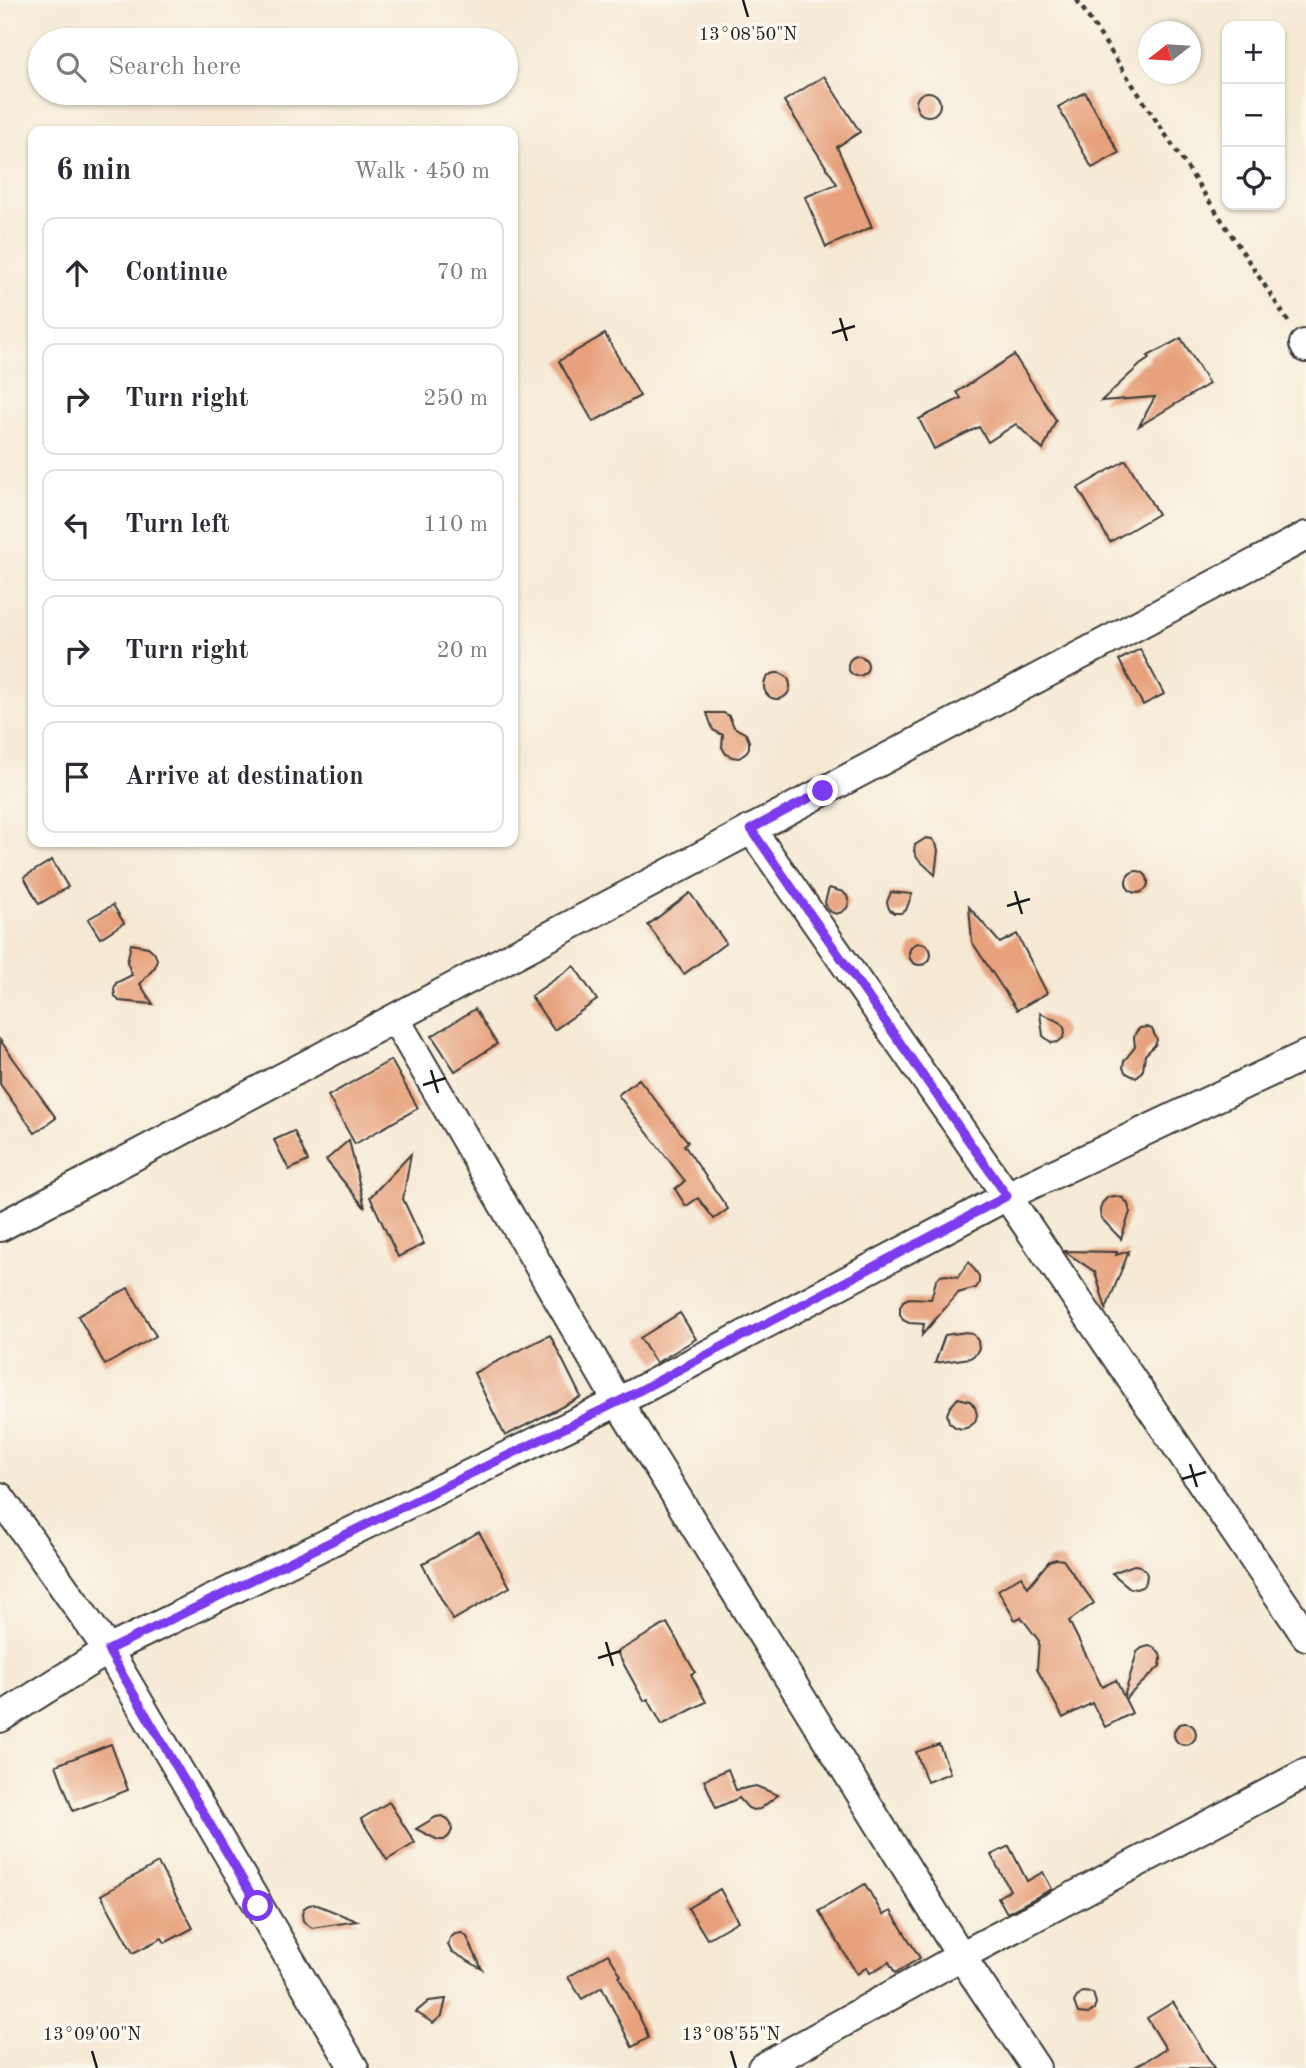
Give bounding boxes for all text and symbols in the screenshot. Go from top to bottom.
north arrow [1138,21,1201,84]
map controls [1222,21,1285,210]
button: + [1222,21,1285,84]
text: 13°08'50"N [699,26,797,44]
search box [28,28,518,105]
icon: search [52,48,90,86]
text: Search here [108,54,241,80]
button: − [1222,84,1285,147]
button: locate [1222,147,1285,210]
text: 6 min [56,156,131,186]
text: Walk · 450 m [354,160,490,183]
icon: ahead [58,254,96,292]
text: Continue [125,260,228,286]
text: 70 m [437,261,488,284]
icon: right [58,380,96,418]
text: Turn right [125,386,248,412]
text: 250 m [423,387,488,410]
icon: left [58,506,96,544]
text: Turn left [125,512,230,538]
text: 110 m [423,513,488,536]
icon: right [58,632,96,670]
text: Turn right [125,638,248,664]
text: 20 m [437,639,488,662]
icon: arrive [58,758,96,796]
text: Arrive at destination [125,764,364,790]
route end [807,775,838,806]
route start [242,1890,273,1921]
text: 13°09'00"N [43,2026,141,2044]
text: 13°08'55"N [682,2026,780,2044]

